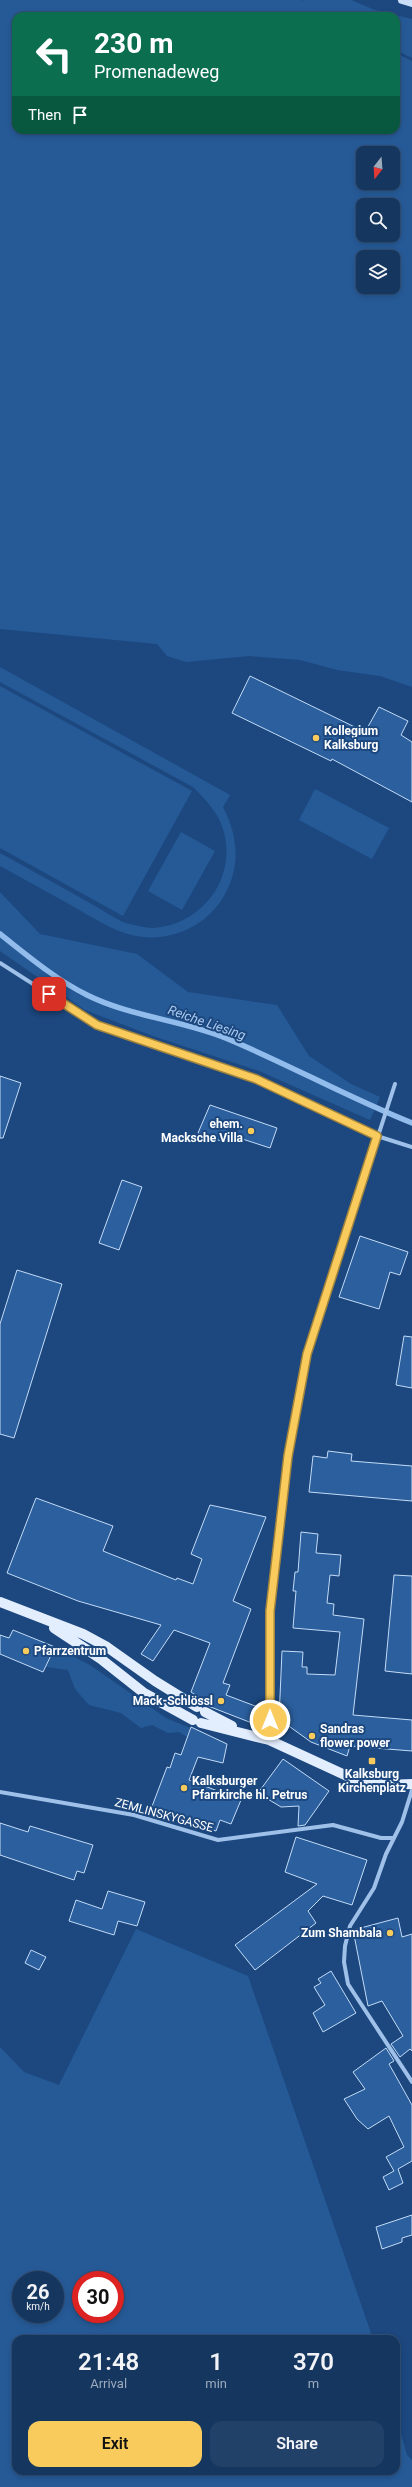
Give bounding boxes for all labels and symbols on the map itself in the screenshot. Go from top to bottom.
north arrow [356,146,400,190]
place label: Kollegium Kalksburg [324,724,379,752]
marker: Kollegium Kalksburg [311,733,321,743]
pin [32,977,66,1011]
water label: Reiche Liesing [166,1002,248,1043]
place label: ehem. Macksche Villa [161,1117,244,1145]
marker: ehem. Macksche Villa [246,1126,256,1136]
place label: Pfarrzentrum [34,1644,106,1658]
marker: Pfarrzentrum [21,1646,31,1656]
place label: Mack-Schlössl [133,1694,213,1708]
marker: Mack-Schlössl [216,1696,226,1706]
position arrow [249,1699,291,1741]
place label: Sandras flower power [320,1722,391,1750]
marker: Sandras flower power [307,1731,317,1741]
marker: Kalksburg Kirchenplatz [367,1756,377,1766]
place label: Kalksburg Kirchenplatz [338,1767,406,1795]
place label: Kalksburger Pfarrkirche hl. Petrus [192,1774,307,1802]
marker: Kalksburger Pfarrkirche hl. Petrus [179,1783,189,1793]
street label: ZEMLINSKYGASSE [113,1795,215,1835]
place label: Zum Shambala [301,1926,383,1940]
marker: Zum Shambala [385,1928,395,1938]
speed limit sign: 30 [72,2271,124,2323]

